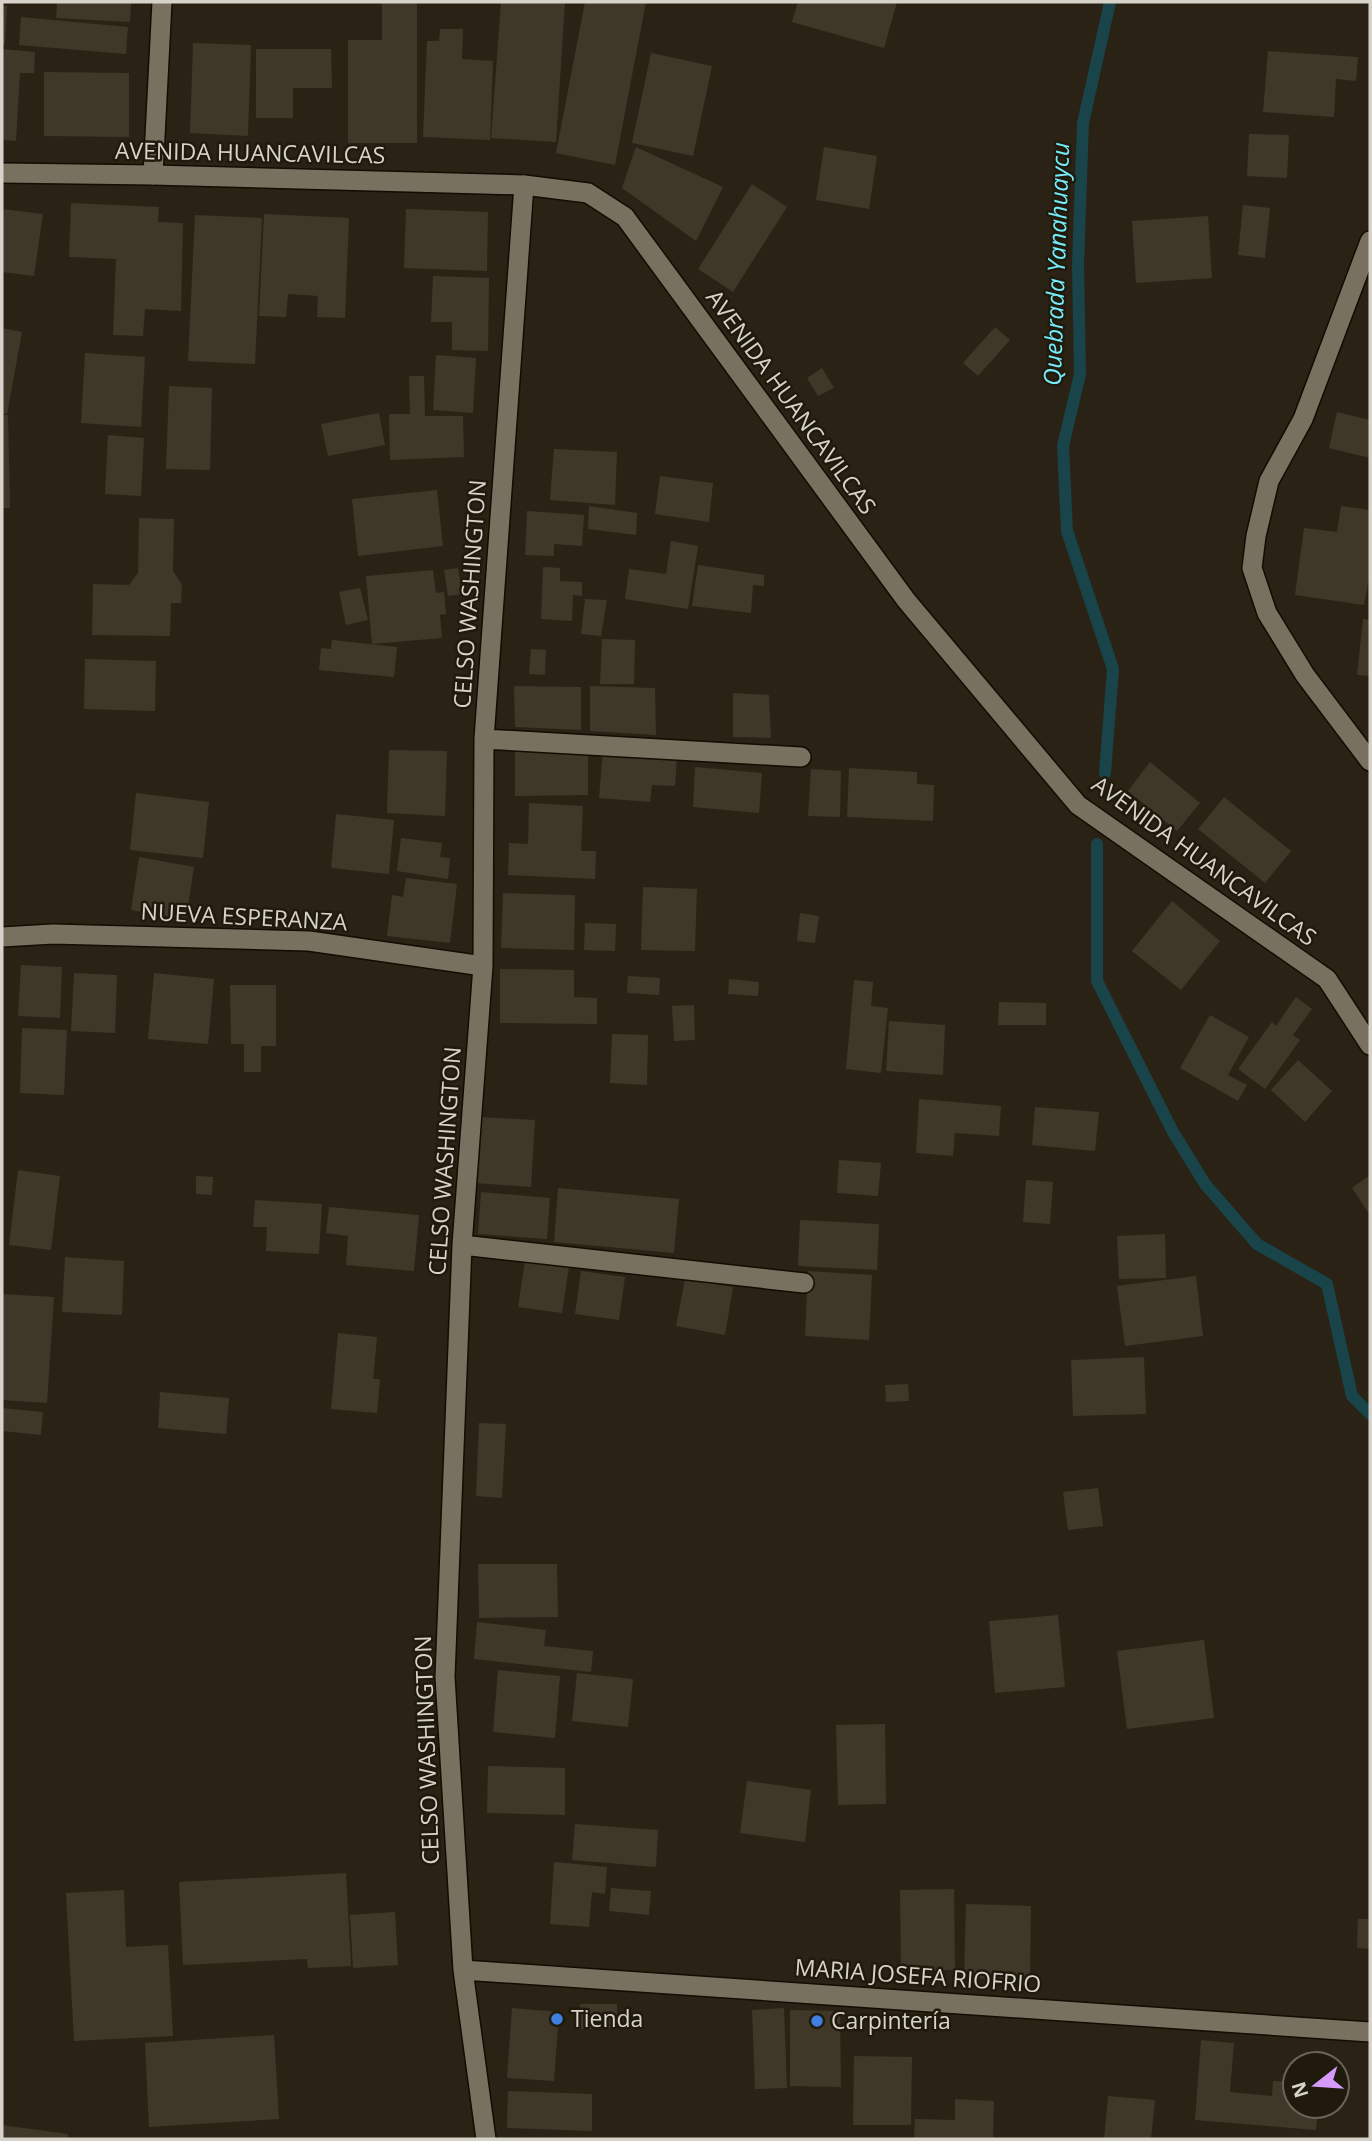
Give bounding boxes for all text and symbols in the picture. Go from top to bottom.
street label: AVENIDA HUANCAVILCAS [115,134,385,170]
water label: Quebrada Yanahuaycu [1035,141,1076,386]
street label: AVENIDA HUANCAVILCAS [699,283,884,520]
street label: CELSO WASHINGTON [445,478,493,709]
street label: AVENIDA HUANCAVILCAS [1086,768,1323,953]
street label: NUEVA ESPERANZA [140,895,349,937]
street label: CELSO WASHINGTON [420,1045,468,1276]
street label: CELSO WASHINGTON [406,1635,446,1865]
street label: MARIA JOSEFA RIOFRIO [794,1950,1042,2000]
place label: Tienda [571,2002,643,2034]
place label: Carpintería [831,2004,951,2036]
marker: Tienda [549,2011,565,2027]
marker: Carpintería [809,2013,825,2029]
north arrow [1281,2050,1351,2120]
text: N [1285,2079,1314,2101]

